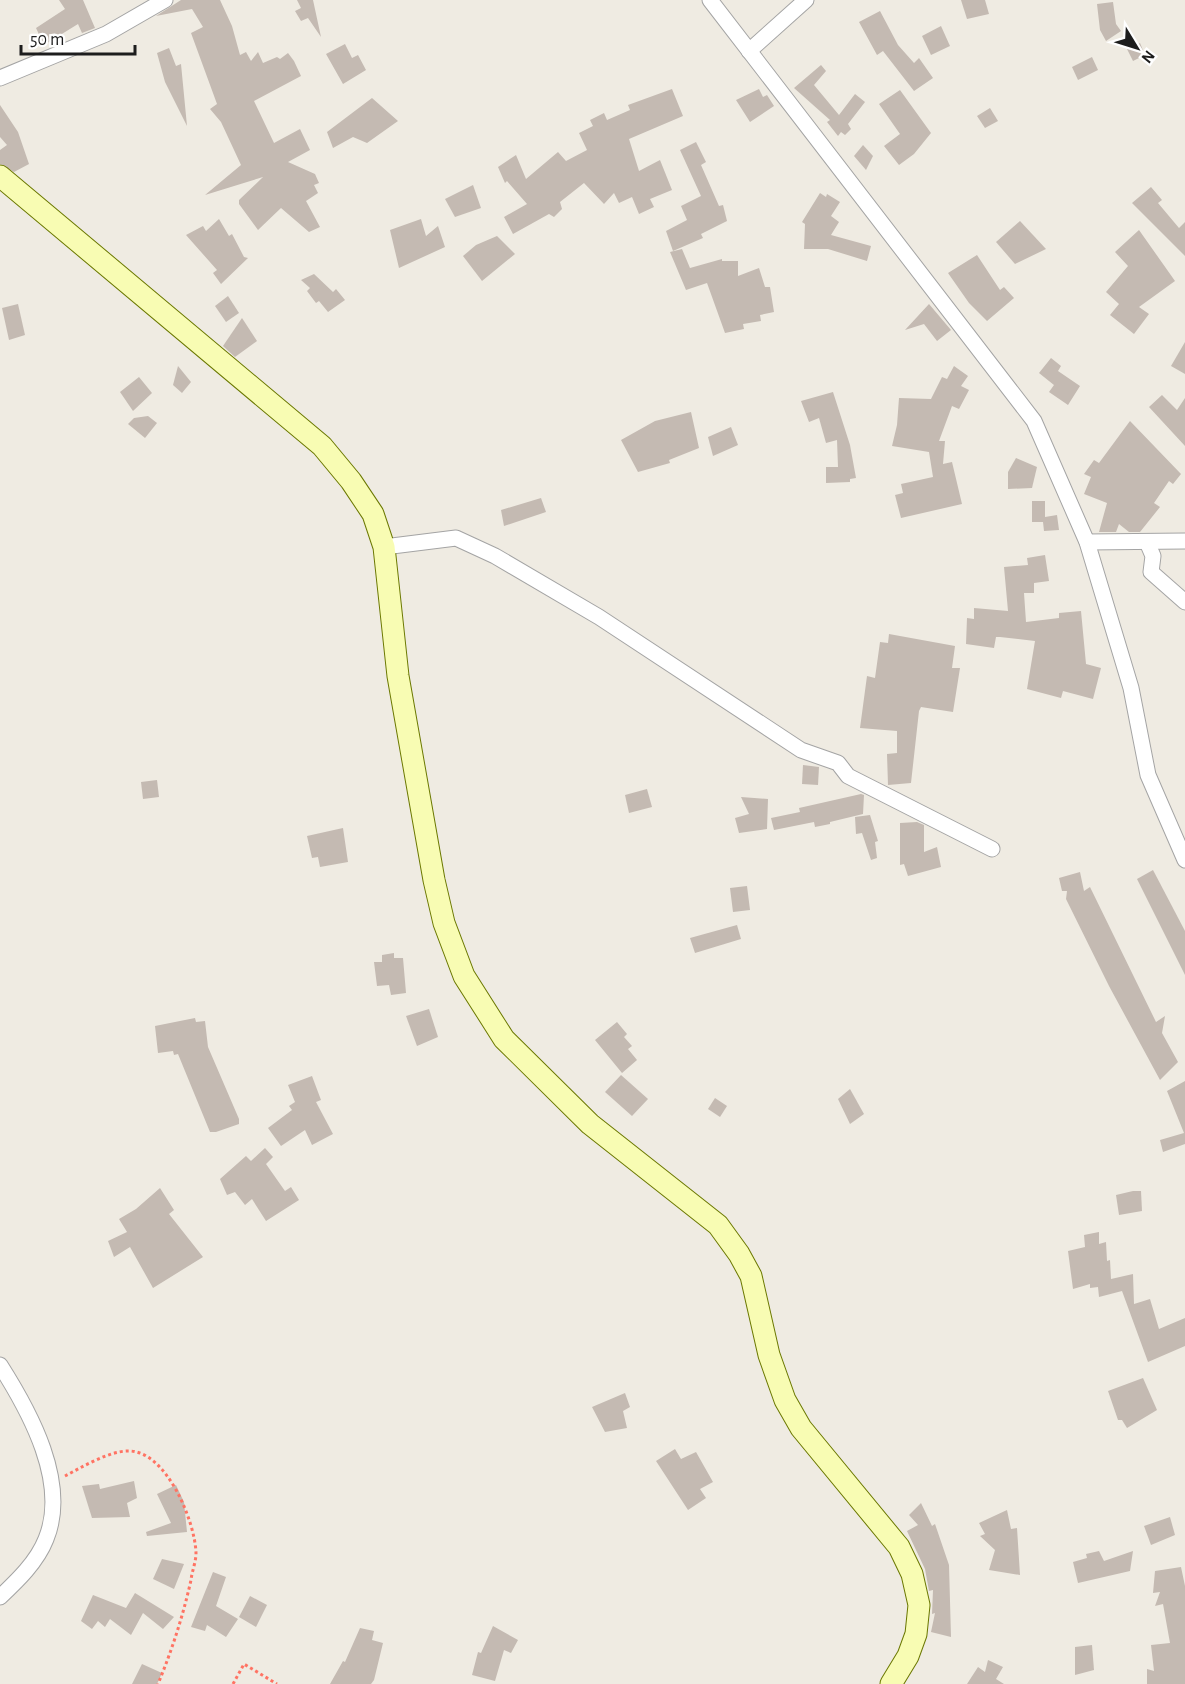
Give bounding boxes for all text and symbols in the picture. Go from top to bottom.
scale bar [21,18,135,56]
north arrow [1107,18,1167,78]
text: 50 m [30,31,64,49]
text: N [1138,47,1158,66]

